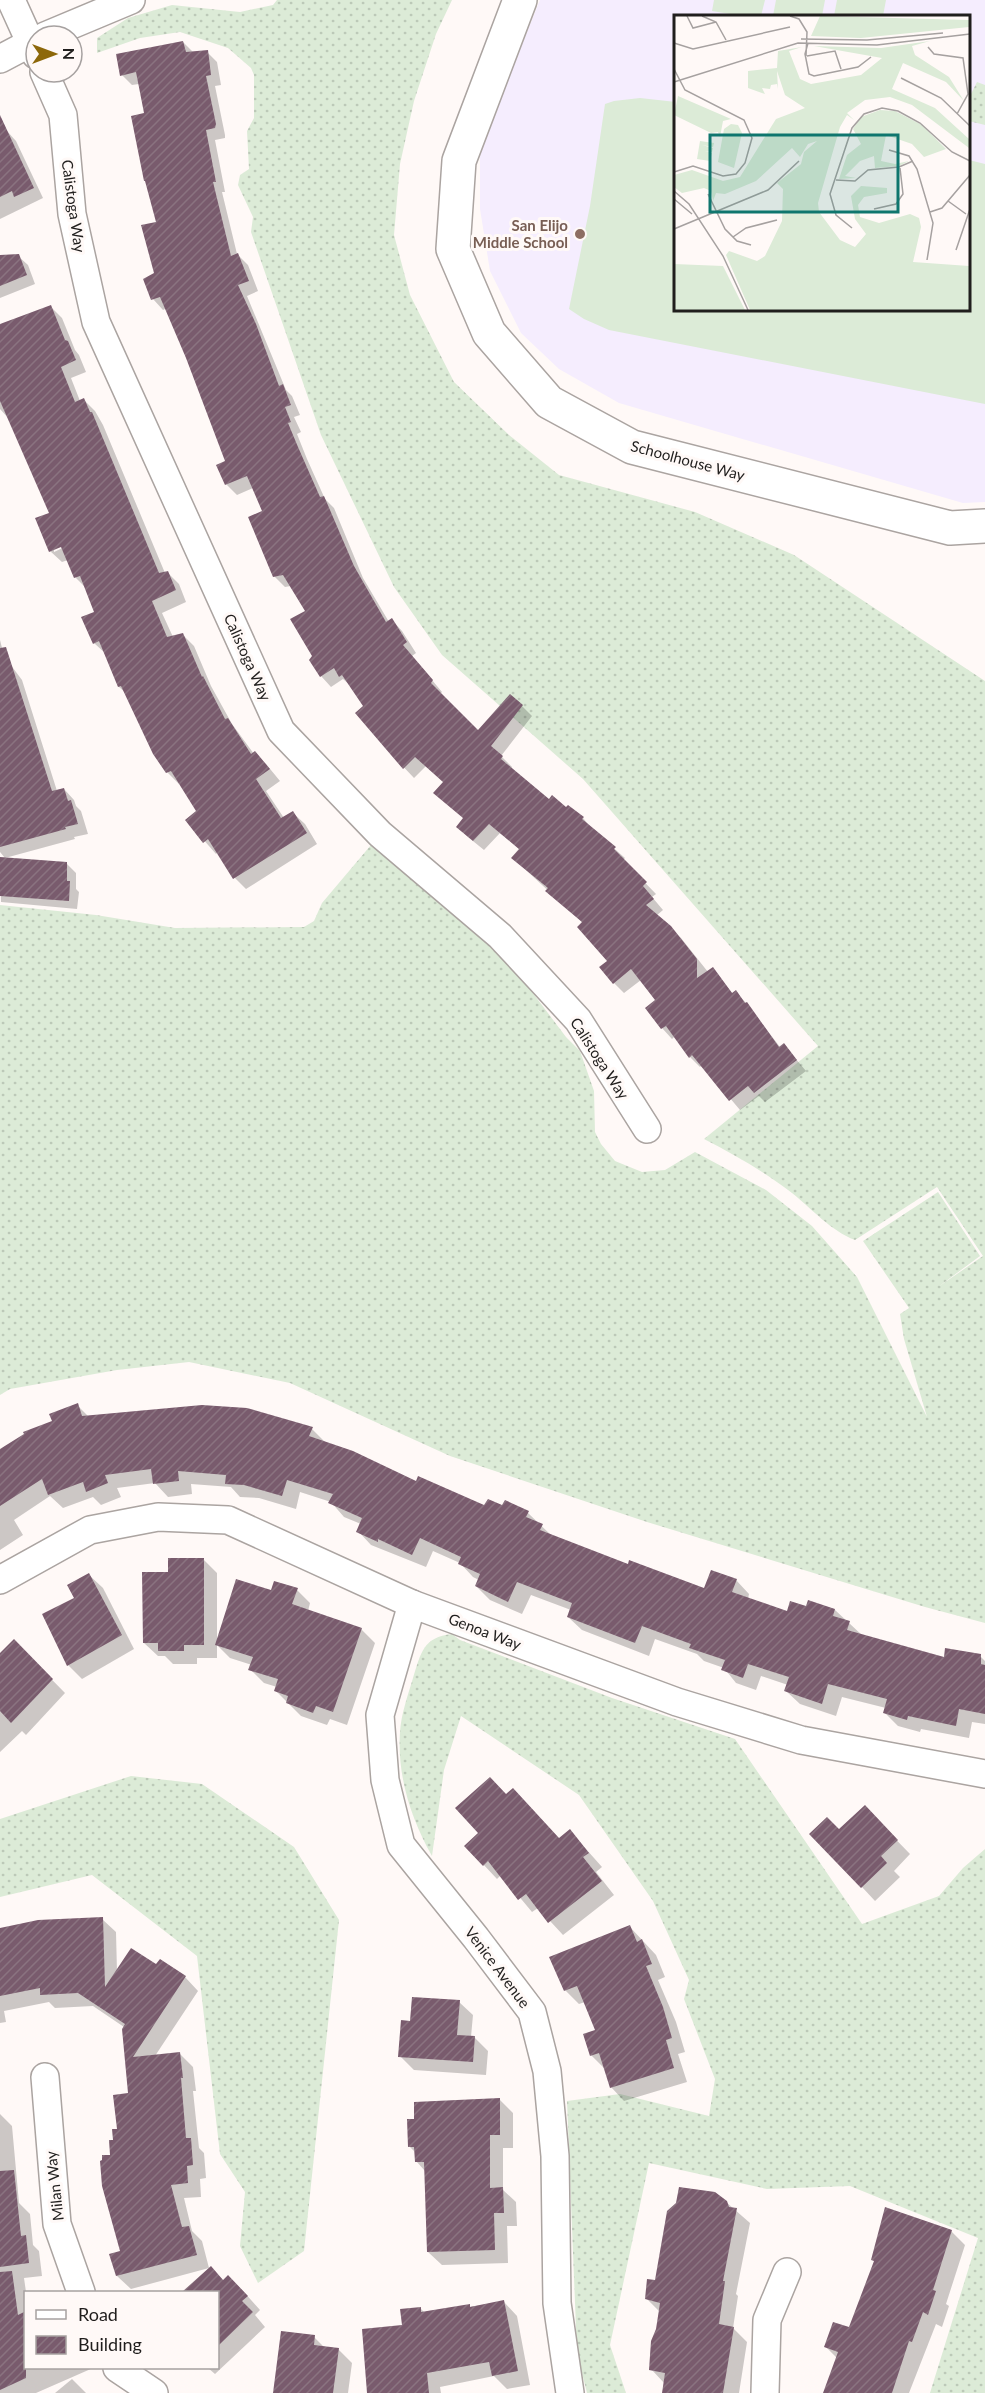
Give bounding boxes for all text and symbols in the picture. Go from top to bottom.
inset map [674,15,970,310]
north arrow [24,24,84,84]
text: N [60,48,79,60]
street label: Calistoga Way [59,158,89,254]
place label: San Elijo Middle School [473,216,568,251]
marker: San Elijo Middle School [573,227,587,241]
street label: Schoolhouse Way [629,436,747,484]
street label: Calistoga Way [221,611,275,704]
street label: Calistoga Way [567,1014,633,1102]
street label: Genoa Way [446,1609,524,1653]
street label: Venice Avenue [462,1923,534,2011]
street label: Milan Way [41,2150,67,2222]
legend [24,2291,219,2369]
text: Road [78,2303,118,2325]
text: Building [78,2333,142,2355]

